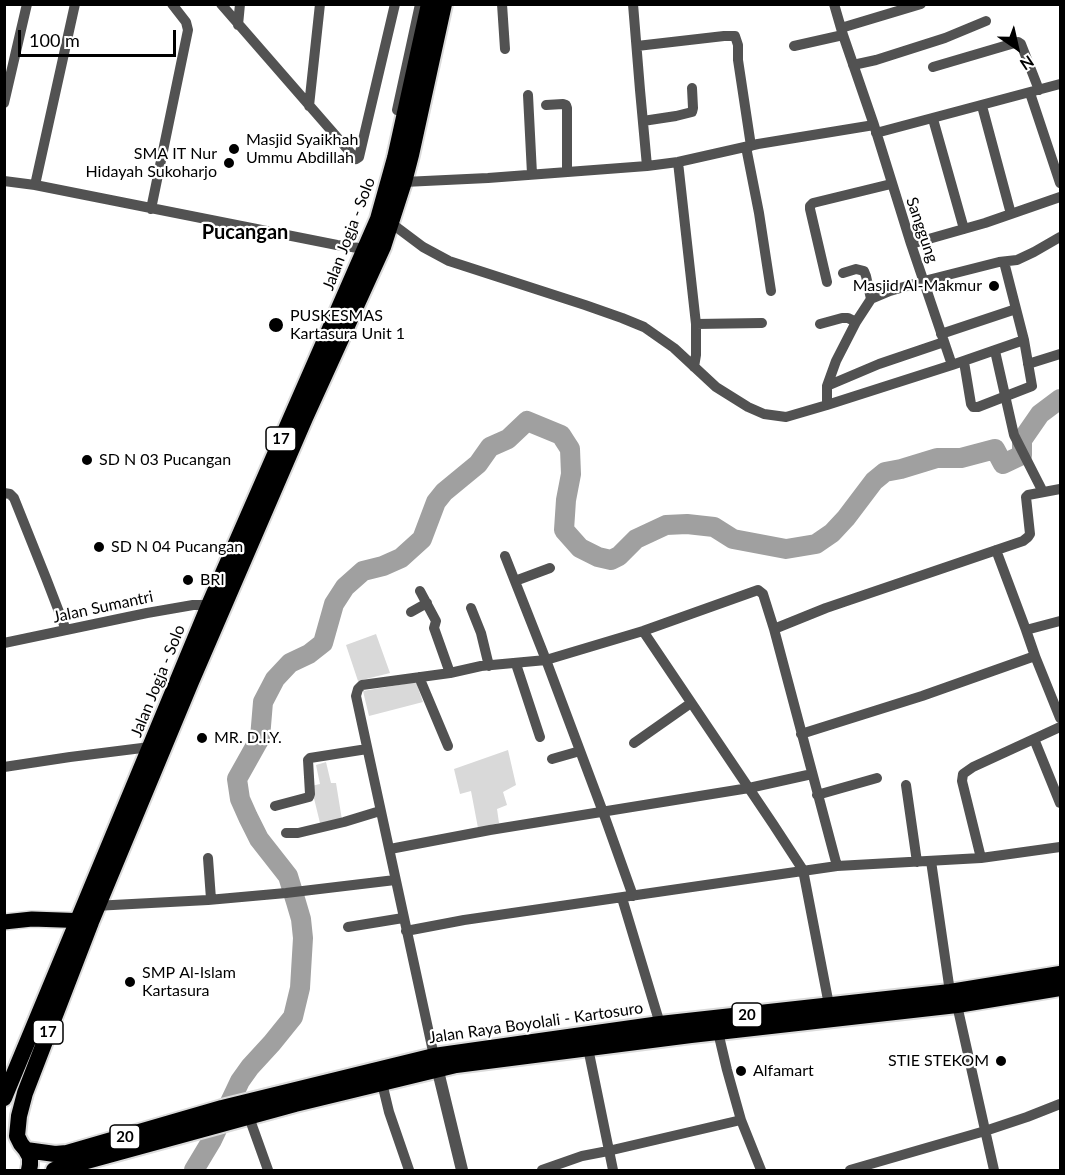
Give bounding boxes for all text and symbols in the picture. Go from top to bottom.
scale bar [21,18,178,56]
north arrow [987,18,1047,78]
text: 100 m [29,29,80,51]
text: N [1017,52,1038,75]
place label: Masjid Syaikhah Ummu Abdillah [246,130,358,168]
marker: Masjid Syaikhah Ummu Abdillah [227,142,241,156]
place label: SMA IT Nur Hidayah Sukoharjo [85,144,217,182]
marker: SMA IT Nur Hidayah Sukoharjo [222,156,236,170]
street label: Jalan Jogja - Solo [319,175,379,293]
street label: Sanggung [902,195,942,265]
district label: Pucangan [202,221,288,245]
place label: Masjid Al-Makmur [853,276,982,296]
marker: Masjid Al-Makmur [987,279,1001,293]
place label: PUSKESMAS Kartasura Unit 1 [290,306,405,344]
marker: PUSKESMAS Kartasura Unit 1 [267,316,285,334]
road number: 17 [266,427,296,451]
place label: SD N 03 Pucangan [99,450,231,470]
marker: SD N 03 Pucangan [80,453,94,467]
place label: SD N 04 Pucangan [111,537,243,557]
marker: SD N 04 Pucangan [92,540,106,554]
place label: BRI [200,570,225,590]
marker: BRI [181,573,195,587]
street label: Jalan Sumantri [51,587,155,627]
street label: Jalan Jogja - Solo [127,622,189,740]
place label: MR. D.I.Y. [214,728,282,748]
marker: MR. D.I.Y. [195,731,209,745]
place label: SMP Al-Islam Kartasura [142,963,236,1001]
marker: SMP Al-Islam Kartasura [123,975,137,989]
street label: Jalan Raya Boyolali - Kartosuro [428,998,644,1048]
road number: 20 [732,1003,762,1027]
road number: 17 [33,1020,63,1044]
place label: STIE STEKOM [888,1051,989,1071]
marker: STIE STEKOM [994,1054,1008,1068]
place label: Alfamart [753,1061,814,1081]
marker: Alfamart [734,1064,748,1078]
road number: 20 [110,1125,140,1149]

